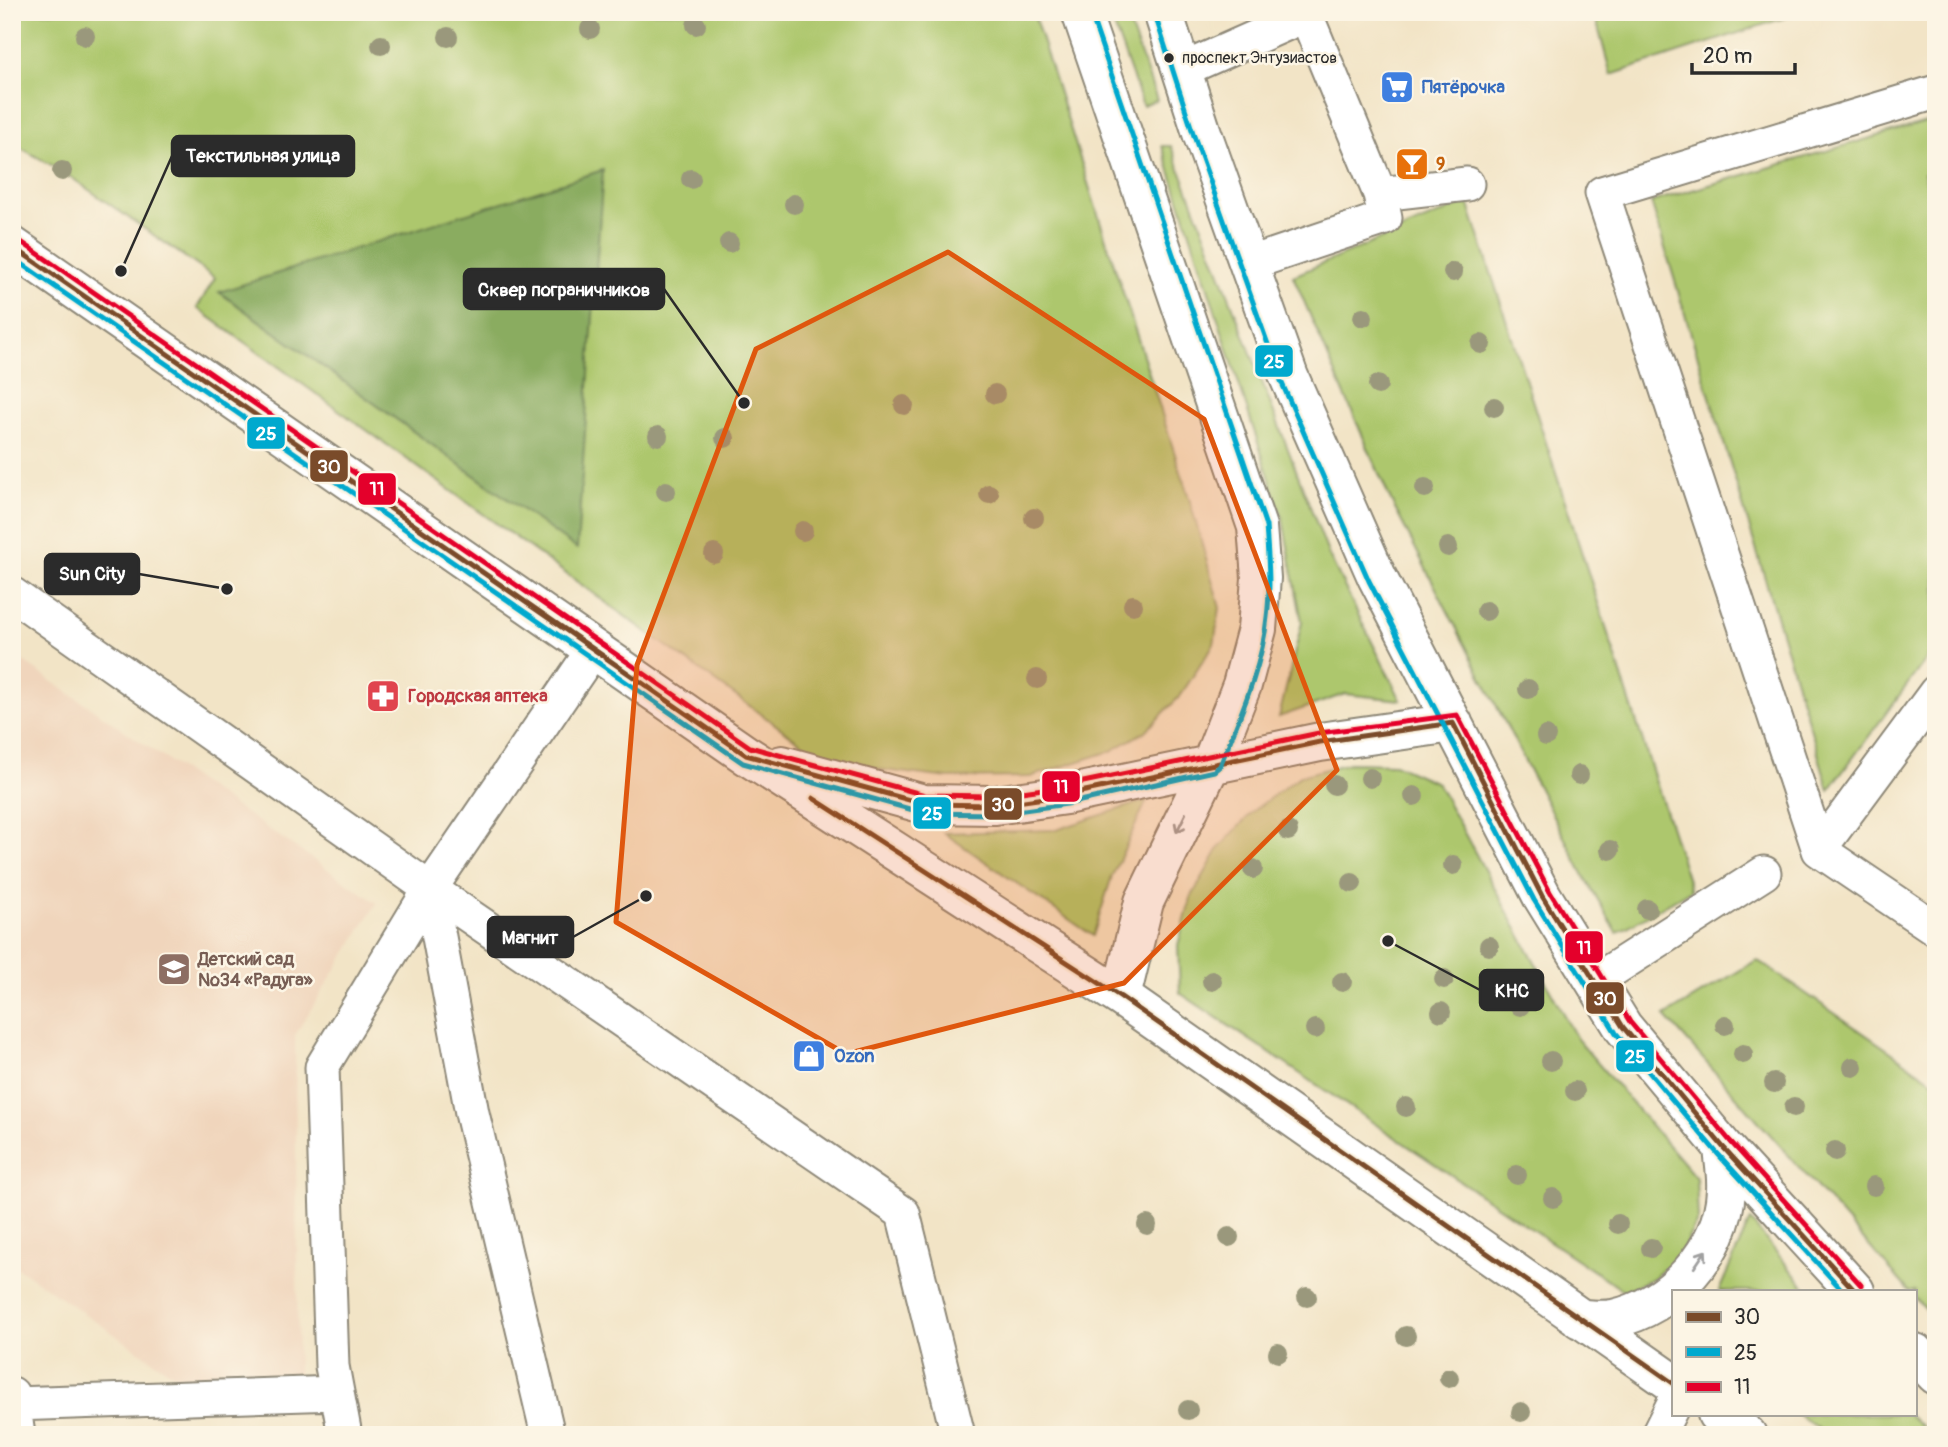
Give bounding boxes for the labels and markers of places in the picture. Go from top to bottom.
place label: проспект Энтузиастов [1182,48,1337,68]
marker: проспект Энтузиастов [1162,51,1176,65]
supermarket icon: Пятёрочка [1378,68,1416,106]
place label: Пятёрочка [1422,76,1506,99]
callout: Текстильная улица [172,136,354,176]
bar icon: 9 [1393,145,1431,183]
place label: 9 [1436,153,1445,176]
callout: Сквер пограничников [464,269,664,309]
callout: Sun City [45,554,139,594]
pharmacy icon: Городская аптека [364,677,402,715]
place label: Городская аптека [408,685,548,708]
callout: Магнит [488,917,573,957]
place label: Детский сад №34 «Радуга» [197,948,313,992]
school or university icon: Детский сад №34 «Радуга» [155,950,193,988]
callout: КНС [1480,970,1543,1010]
shop icon: Ozon [790,1037,828,1075]
place label: Ozon [834,1045,874,1068]

